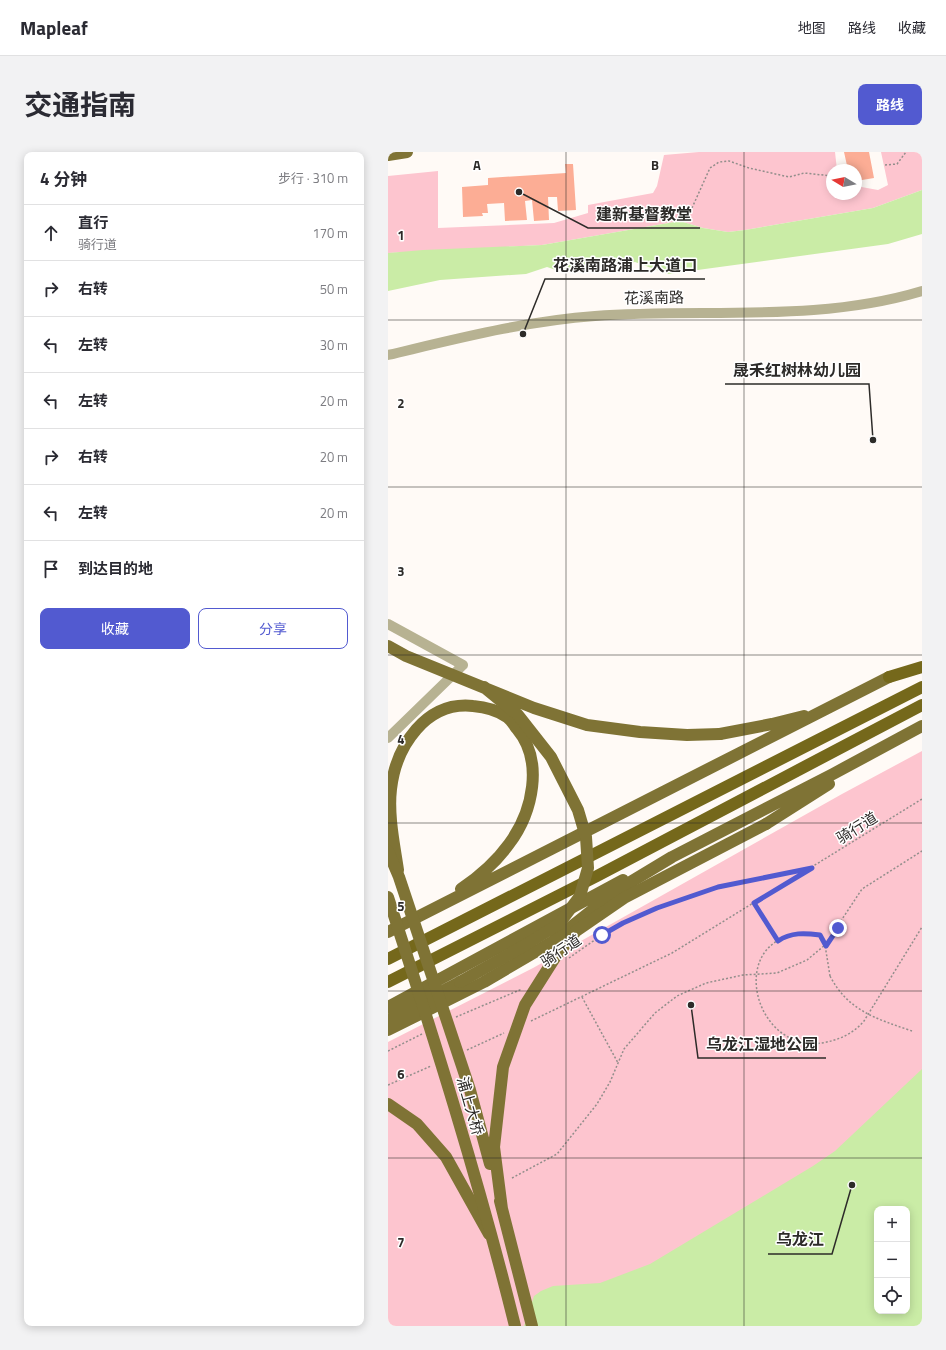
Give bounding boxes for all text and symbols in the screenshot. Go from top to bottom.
text: Mapleaf [20,13,88,42]
text: 地图 [798,17,826,38]
text: 路线 [848,17,876,38]
text: 收藏 [898,17,926,38]
text: 交通指南 [24,83,136,126]
button: 路线 [858,84,922,125]
text: A [473,155,481,175]
text: B [651,155,659,175]
north arrow [826,164,862,200]
text: 4 分钟 [40,166,87,192]
text: 步行 · 310 m [278,168,348,188]
callout: 建新基督教堂 [588,200,700,228]
text: 建新基督教堂 [596,202,692,226]
text: 直行 [78,211,108,234]
icon: ahead [40,222,62,244]
text: 170 m [312,223,348,243]
text: 1 [397,225,405,245]
text: 骑行道 [78,234,117,254]
callout: 花溪南路浦上大道口 [545,251,705,279]
text: 花溪南路浦上大道口 [553,253,697,277]
text: 右转 [78,277,108,300]
icon: right [40,278,62,300]
text: 50 m [320,279,348,299]
street label: 花溪南路 [624,285,684,310]
text: 左转 [78,333,108,356]
icon: left [40,334,62,356]
text: 30 m [320,335,348,355]
callout: 晟禾红树林幼儿园 [725,356,869,384]
text: 晟禾红树林幼儿园 [733,358,861,382]
text: 左转 [78,389,108,412]
icon: left [40,390,62,412]
text: 20 m [320,391,348,411]
text: 2 [397,393,405,413]
text: 右转 [78,445,108,468]
icon: right [40,446,62,468]
text: 20 m [320,447,348,467]
text: 左转 [78,501,108,524]
icon: left [40,502,62,524]
text: 20 m [320,503,348,523]
text: 到达目的地 [78,557,153,580]
icon: arrive [40,558,62,580]
text: 3 [397,561,405,581]
button: 收藏 [40,608,190,649]
button: 分享 [198,608,348,649]
text: 4 [397,729,405,749]
street label: 骑行道 [832,806,882,849]
text: 5 [397,896,405,916]
route end [829,919,847,937]
route start [593,926,611,944]
street label: 骑行道 [536,928,586,973]
callout: 乌龙江湿地公园 [698,1030,826,1058]
text: 乌龙江湿地公园 [706,1032,818,1056]
text: 6 [397,1064,405,1084]
street label: 浦上大桥 [451,1074,490,1138]
map controls [874,1206,910,1314]
button: + [874,1206,910,1242]
callout: 乌龙江 [768,1226,832,1254]
text: 乌龙江 [776,1227,824,1251]
text: 7 [397,1232,405,1252]
button: − [874,1242,910,1278]
button: locate [874,1278,910,1314]

